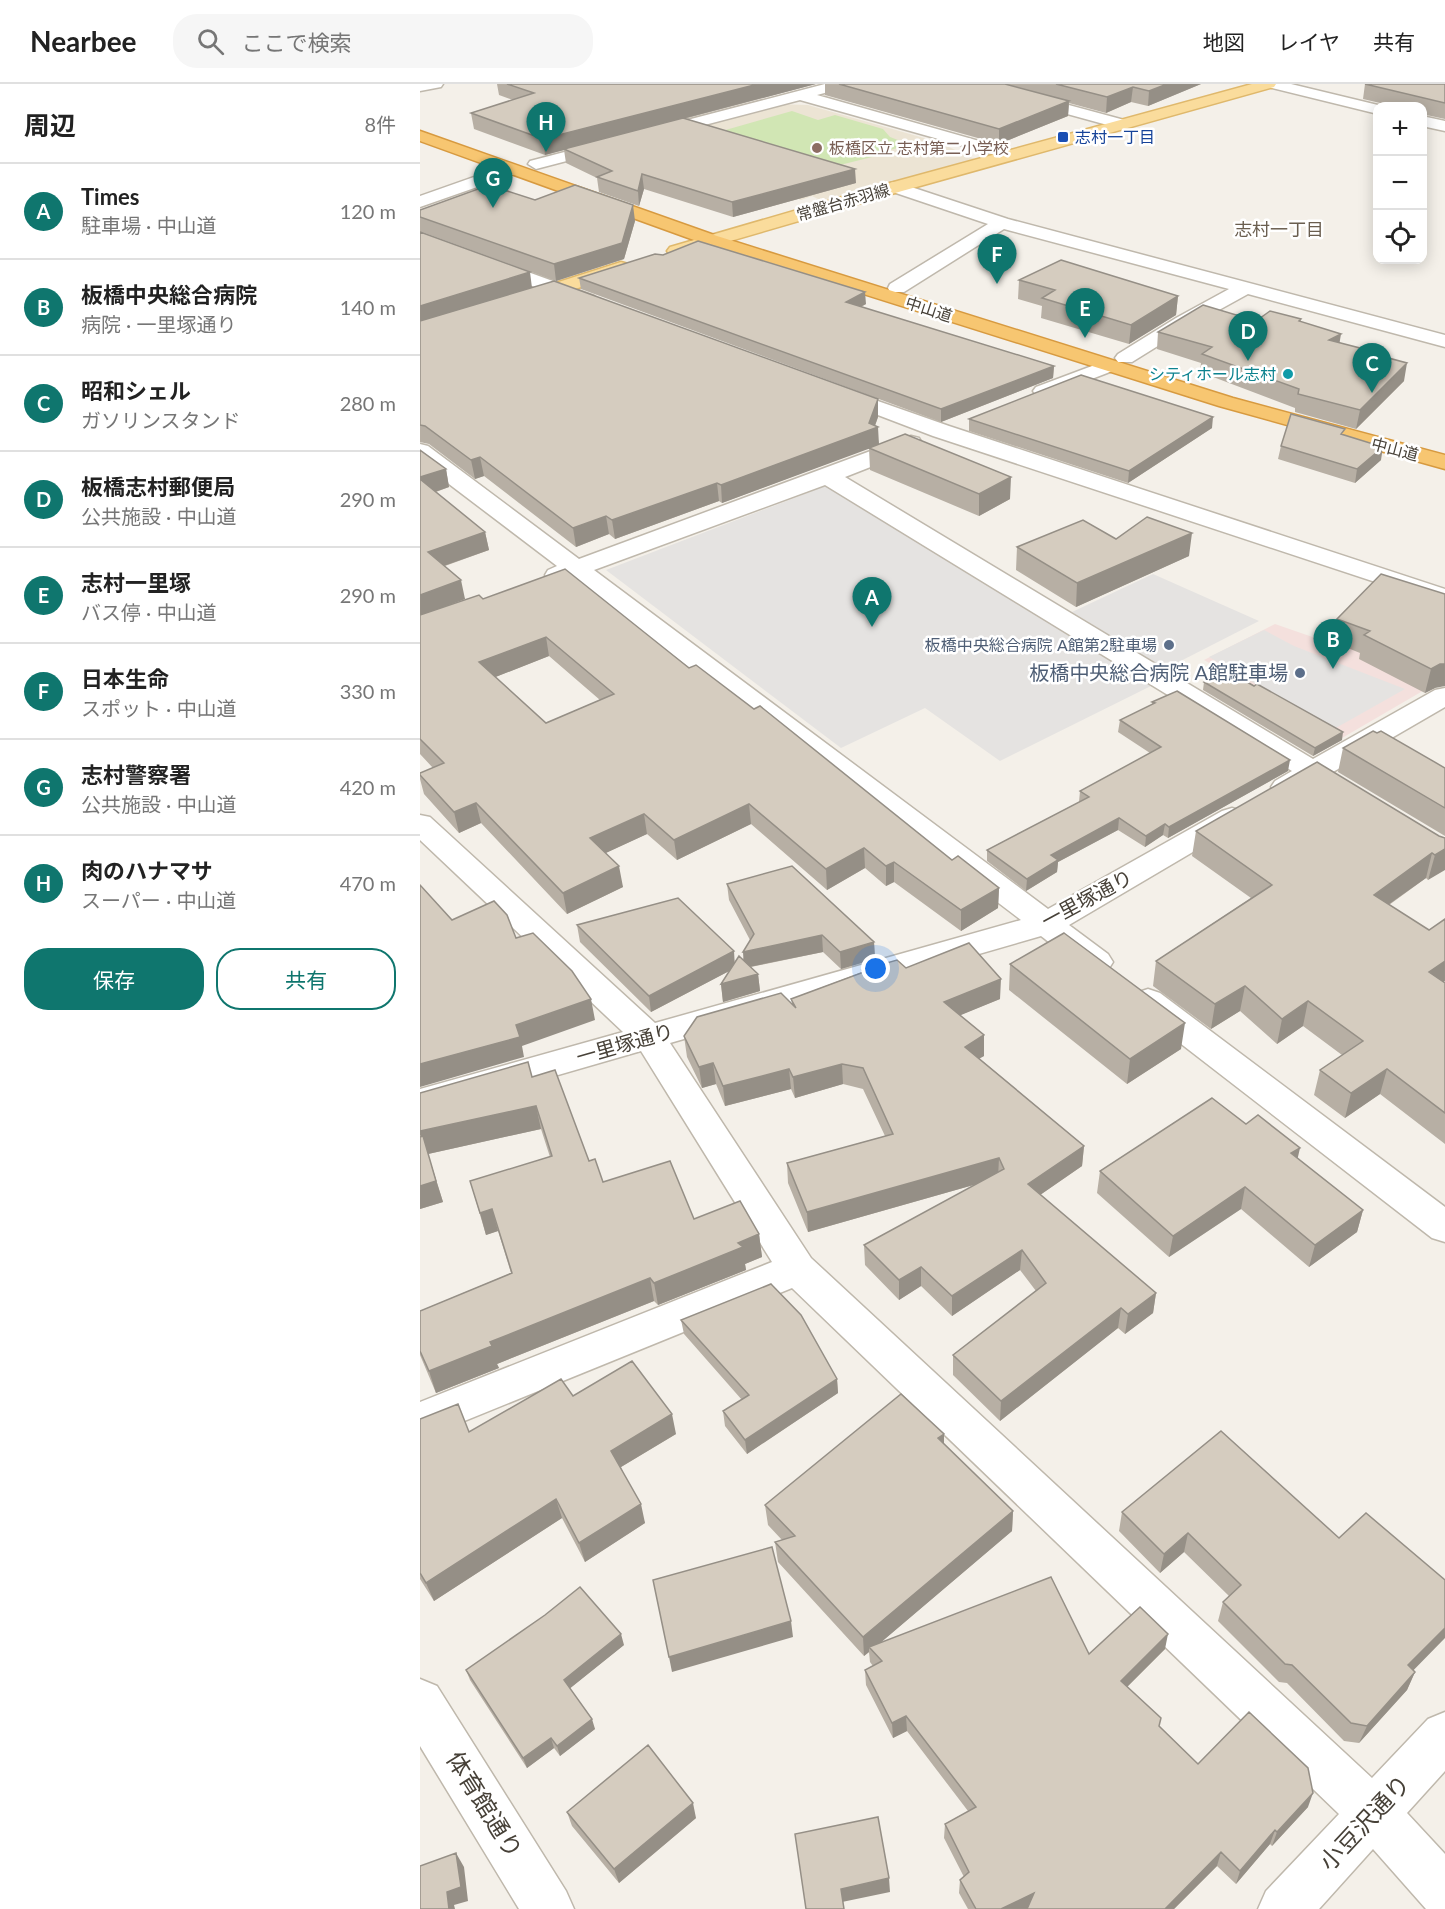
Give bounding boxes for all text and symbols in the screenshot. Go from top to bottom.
search box [173,14,593,68]
text: Nearbee [30,24,137,58]
icon: search [194,25,227,58]
text: ここで検索 [242,29,352,56]
text: 地図 [1203,29,1245,54]
text: レイヤ [1278,29,1340,54]
text: 共有 [1373,29,1415,54]
map controls [1373,102,1427,264]
button: + [1373,102,1427,156]
pin: H [526,103,566,152]
text: 周辺 [24,109,76,141]
text: 8件 [364,112,396,136]
place label: 志村一丁目 [1075,127,1155,146]
marker: 志村一丁目 [1056,130,1070,144]
place label: 板橋区立 志村第二小学校 [829,138,1009,157]
marker: 板橋区立 志村第二小学校 [810,141,824,155]
button: − [1373,156,1427,210]
pin: G [474,158,512,208]
street label: 常盤台赤羽線 [794,179,892,224]
text: Times [81,183,140,210]
text: A [37,199,50,223]
text: 120 m [340,199,396,223]
button: locate [1373,210,1427,264]
text: 駐車場 · 中山道 [81,213,216,237]
district label: 志村一丁目 [1234,218,1324,240]
pin: F [978,234,1016,284]
text: 板橋中央総合病院 [81,281,257,308]
pin: E [1066,288,1104,338]
street label: 中山道 [903,292,955,325]
text: B [37,295,50,319]
text: 140 m [340,295,396,319]
text: 病院 · 一里塚通り [81,312,236,336]
pin: D [1228,312,1268,361]
pin: C [1352,344,1392,393]
place label: シティホール志村 [1149,364,1276,383]
marker: シティホール志村 [1281,367,1295,381]
text: 昭和シェル [81,377,191,404]
text: C [37,391,50,415]
text: 280 m [340,391,396,415]
text: ガソリンスタンド [81,408,241,432]
street label: 中山道 [1369,433,1421,464]
text: 板橋志村郵便局 [81,473,235,500]
text: D [36,487,51,511]
text: 290 m [340,487,396,511]
text: 公共施設 · 中山道 [81,504,236,528]
text: 志村一里塚 [81,569,191,596]
pin: A [852,578,892,627]
text: E [38,583,49,607]
text: 290 m [340,583,396,607]
text: バス停 · 中山道 [81,600,216,624]
pin: B [1314,620,1352,669]
place label: 板橋中央総合病院 A館第2駐車場 [925,635,1157,654]
marker: 板橋中央総合病院 A館第2駐車場 [1162,638,1176,652]
place label: 板橋中央総合病院 A館駐車場 [1029,660,1288,684]
text: 日本生命 [81,665,169,692]
marker: 板橋中央総合病院 A館駐車場 [1293,666,1307,680]
text: F [38,679,49,703]
text: 330 m [340,679,396,703]
text: スポット · 中山道 [81,696,236,720]
text: 志村警察署 [81,761,191,788]
text: G [36,775,51,799]
text: 420 m [340,775,396,799]
text: 公共施設 · 中山道 [81,792,236,816]
text: 肉のハナマサ [81,857,213,884]
street label: 一里塚通り [1037,864,1136,932]
text: H [36,871,51,895]
text: 470 m [340,871,396,895]
text: スーパー · 中山道 [81,888,236,912]
button: 保存 [24,948,204,1010]
button: 共有 [216,948,396,1010]
your location [861,954,890,983]
street label: 一里塚通り [573,1018,676,1068]
street label: 体育館通り [441,1746,529,1863]
street label: 小豆沢通り [1312,1768,1415,1876]

